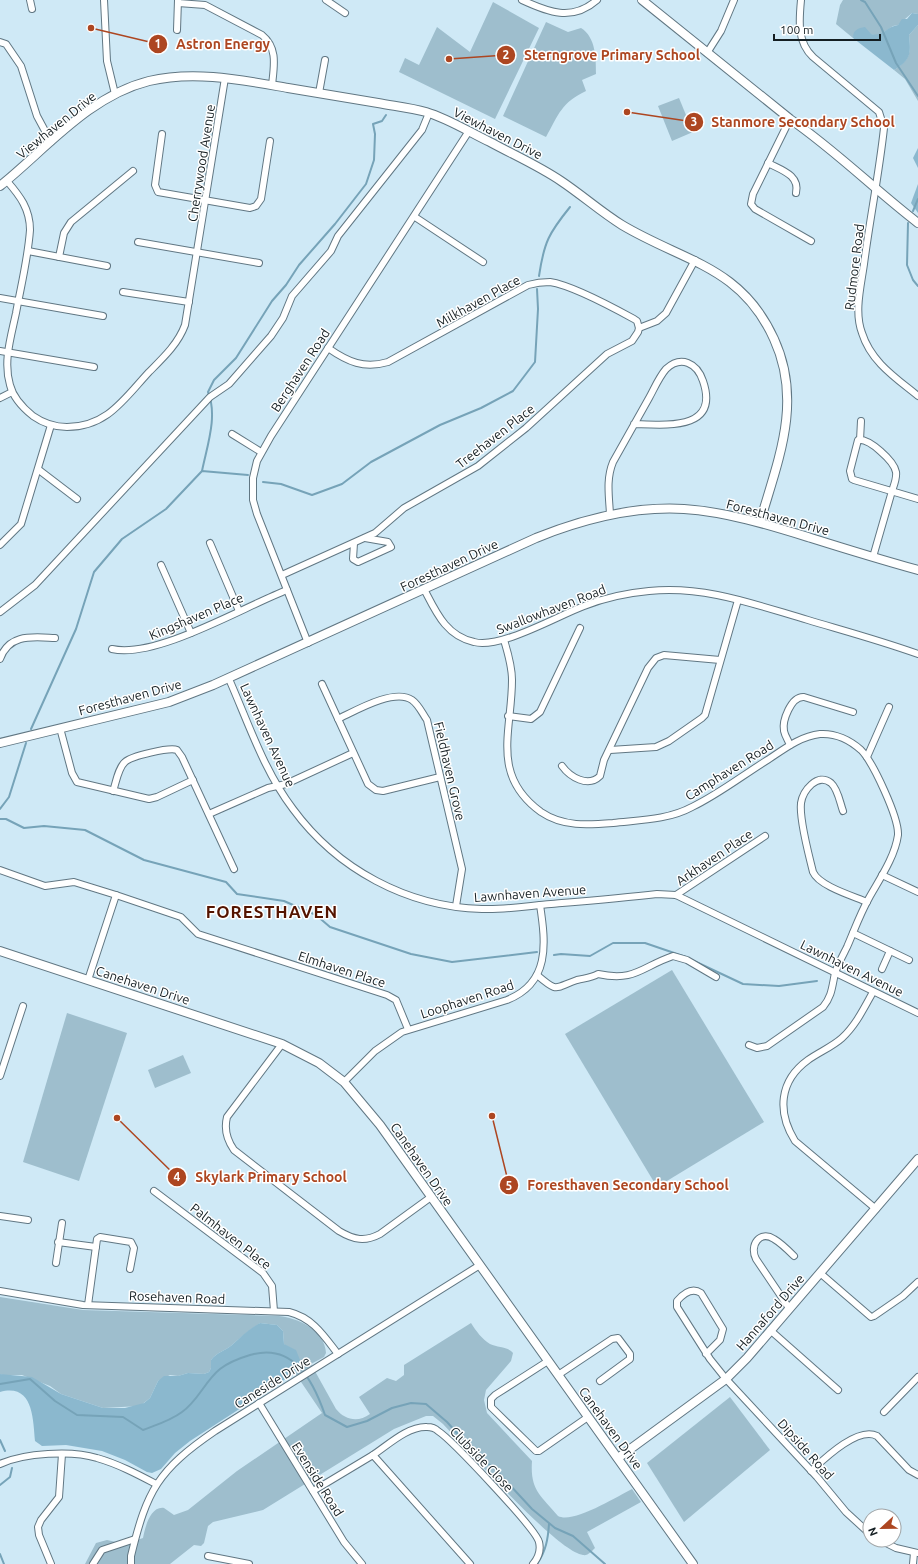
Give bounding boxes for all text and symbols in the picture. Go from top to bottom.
scale bar [774,16,880,42]
text: 100 m [780,23,813,36]
callout: Astron Energy [148,31,278,57]
text: Astron Energy [176,36,271,52]
text: 1 [155,37,161,50]
callout: Sterngrove Primary School [496,42,708,68]
text: Sterngrove Primary School [524,47,700,63]
text: 2 [503,48,510,61]
street label: Viewhaven Drive [14,89,98,161]
street label: Cherrywood Avenue [185,103,217,223]
street label: Viewhaven Drive [451,105,545,161]
callout: Stanmore Secondary School [684,109,903,135]
text: Stanmore Secondary School [711,114,895,130]
text: 3 [691,115,697,128]
street label: Rudmore Road [842,223,866,311]
street label: Milkhaven Place [434,272,522,330]
street label: Berghaven Road [268,326,332,414]
street label: Treehaven Place [453,401,537,471]
street label: Foresthaven Drive [725,497,831,537]
street label: Foresthaven Drive [398,536,500,594]
street label: Swallowhaven Road [494,582,608,636]
street label: Kingshaven Place [147,590,245,642]
street label: Foresthaven Drive [77,677,183,717]
street label: Lawnhaven Avenue [238,681,298,789]
street label: Fieldhaven Grove [432,720,468,822]
street label: Camphaven Road [682,737,776,803]
street label: Arkhaven Place [673,826,755,888]
street label: Lawnhaven Avenue [473,882,587,904]
district label: FORESTHAVEN [206,902,338,921]
street label: Lawnhaven Avenue [798,937,906,999]
street label: Elmhaven Place [297,948,387,990]
street label: Canehaven Drive [94,963,192,1007]
street label: Loophaven Road [419,977,515,1021]
street label: Canehaven Drive [388,1120,456,1208]
callout: Skylark Primary School [167,1164,355,1190]
text: Skylark Primary School [195,1169,347,1185]
text: 4 [174,1170,181,1183]
callout: Foresthaven Secondary School [499,1172,736,1198]
text: Foresthaven Secondary School [527,1177,729,1193]
text: 5 [506,1179,513,1192]
street label: Palmhaven Place [188,1200,274,1272]
street label: Hannaford Drive [733,1271,807,1353]
street label: Rosehaven Road [129,1288,225,1306]
street label: Caneside Drive [232,1353,312,1411]
street label: Canehaven Drive [577,1384,645,1472]
street label: Dipside Road [775,1416,837,1482]
street label: Clubside Close [448,1424,516,1494]
street label: Evenside Road [290,1439,346,1519]
north arrow [862,1508,902,1548]
text: N [866,1526,880,1538]

